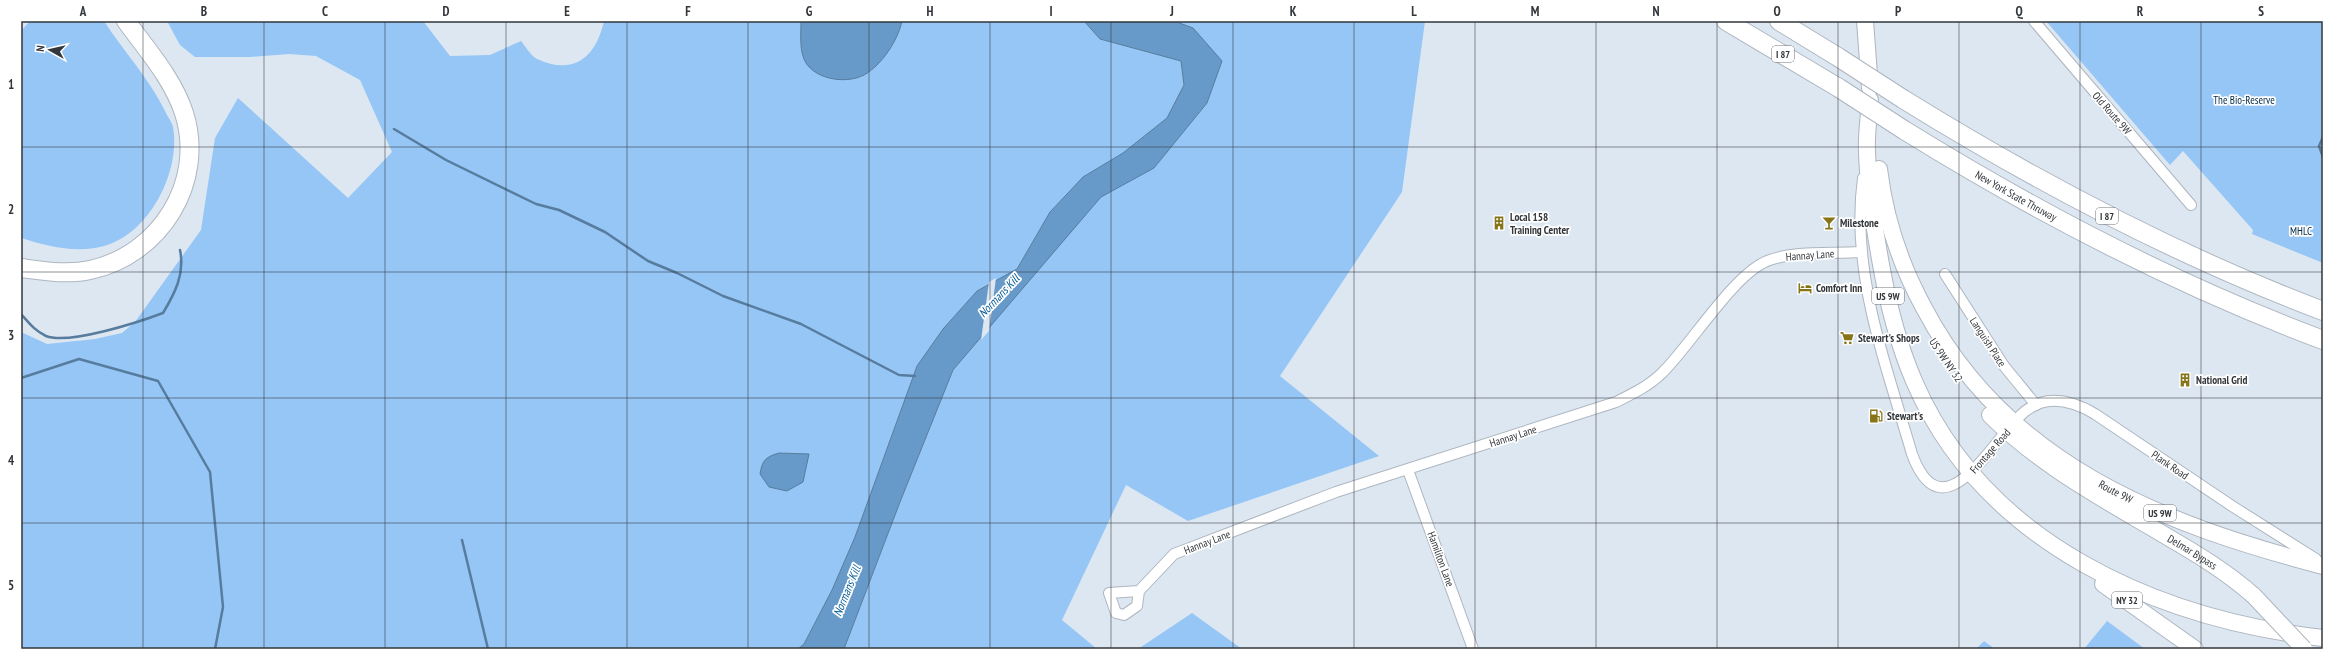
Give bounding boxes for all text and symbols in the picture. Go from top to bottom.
text: A [79,3,87,20]
text: B [201,3,207,20]
text: C [322,3,328,20]
text: D [443,3,450,20]
text: E [564,3,570,20]
text: F [685,3,691,20]
text: G [806,3,813,20]
text: H [927,3,934,20]
text: I [1049,3,1053,20]
text: J [1169,3,1174,20]
text: K [1290,3,1297,20]
text: L [1411,3,1417,20]
text: M [1531,3,1540,20]
text: N [1652,3,1660,20]
text: O [1773,3,1781,20]
text: P [1895,3,1901,20]
text: Q [2015,3,2023,20]
text: R [2137,3,2144,20]
text: S [2258,3,2264,20]
north arrow [30,30,70,70]
text: N [33,45,47,53]
road number: I 87 [1772,46,1794,62]
text: 1 [8,76,14,93]
street label: Old Route 9W [2090,89,2135,138]
park label: The Bio-Reserve [2213,93,2275,107]
street label: New York State Thruway [1973,167,2060,225]
text: 2 [8,201,14,218]
road number: I 87 [2096,208,2118,224]
place label: Local 158 Training Center [1510,210,1570,237]
building icon: Local 158 Training Center [1491,215,1507,231]
bar icon: Milestone [1821,215,1837,231]
place label: Milestone [1840,216,1879,230]
park label: MHLC [2290,224,2312,238]
street label: Hannay Lane [1785,246,1835,264]
water label: Normans Kill [975,270,1023,320]
hotel icon: Comfort Inn [1797,280,1813,296]
place label: Comfort Inn [1816,281,1862,295]
road number: US 9W [1872,288,1904,304]
street label: Languish Place [1967,314,2010,370]
text: 3 [8,327,14,344]
supermarket icon: Stewart's Shops [1839,330,1855,346]
place label: Stewart's Shops [1858,331,1920,345]
street label: US 9W NY 32 [1926,335,1966,385]
building icon: National Grid [2177,372,2193,388]
place label: National Grid [2196,373,2248,387]
fuel station icon: Stewart's [1868,408,1884,424]
place label: Stewart's [1887,409,1923,423]
street label: Hannay Lane [1488,422,1539,450]
street label: Frontage Road [1967,425,2013,476]
street label: Plank Road [2149,447,2191,483]
text: 4 [8,452,15,469]
street label: Route 9W [2096,477,2136,506]
road number: US 9W [2144,505,2176,521]
street label: Hannay Lane [1182,527,1233,557]
street label: Hamiliton Lane [1425,529,1458,589]
street label: Delmar Bypass [2165,531,2220,573]
water label: Normans Kill [830,562,864,618]
text: 5 [8,577,14,594]
road number: NY 32 [2112,592,2142,608]

